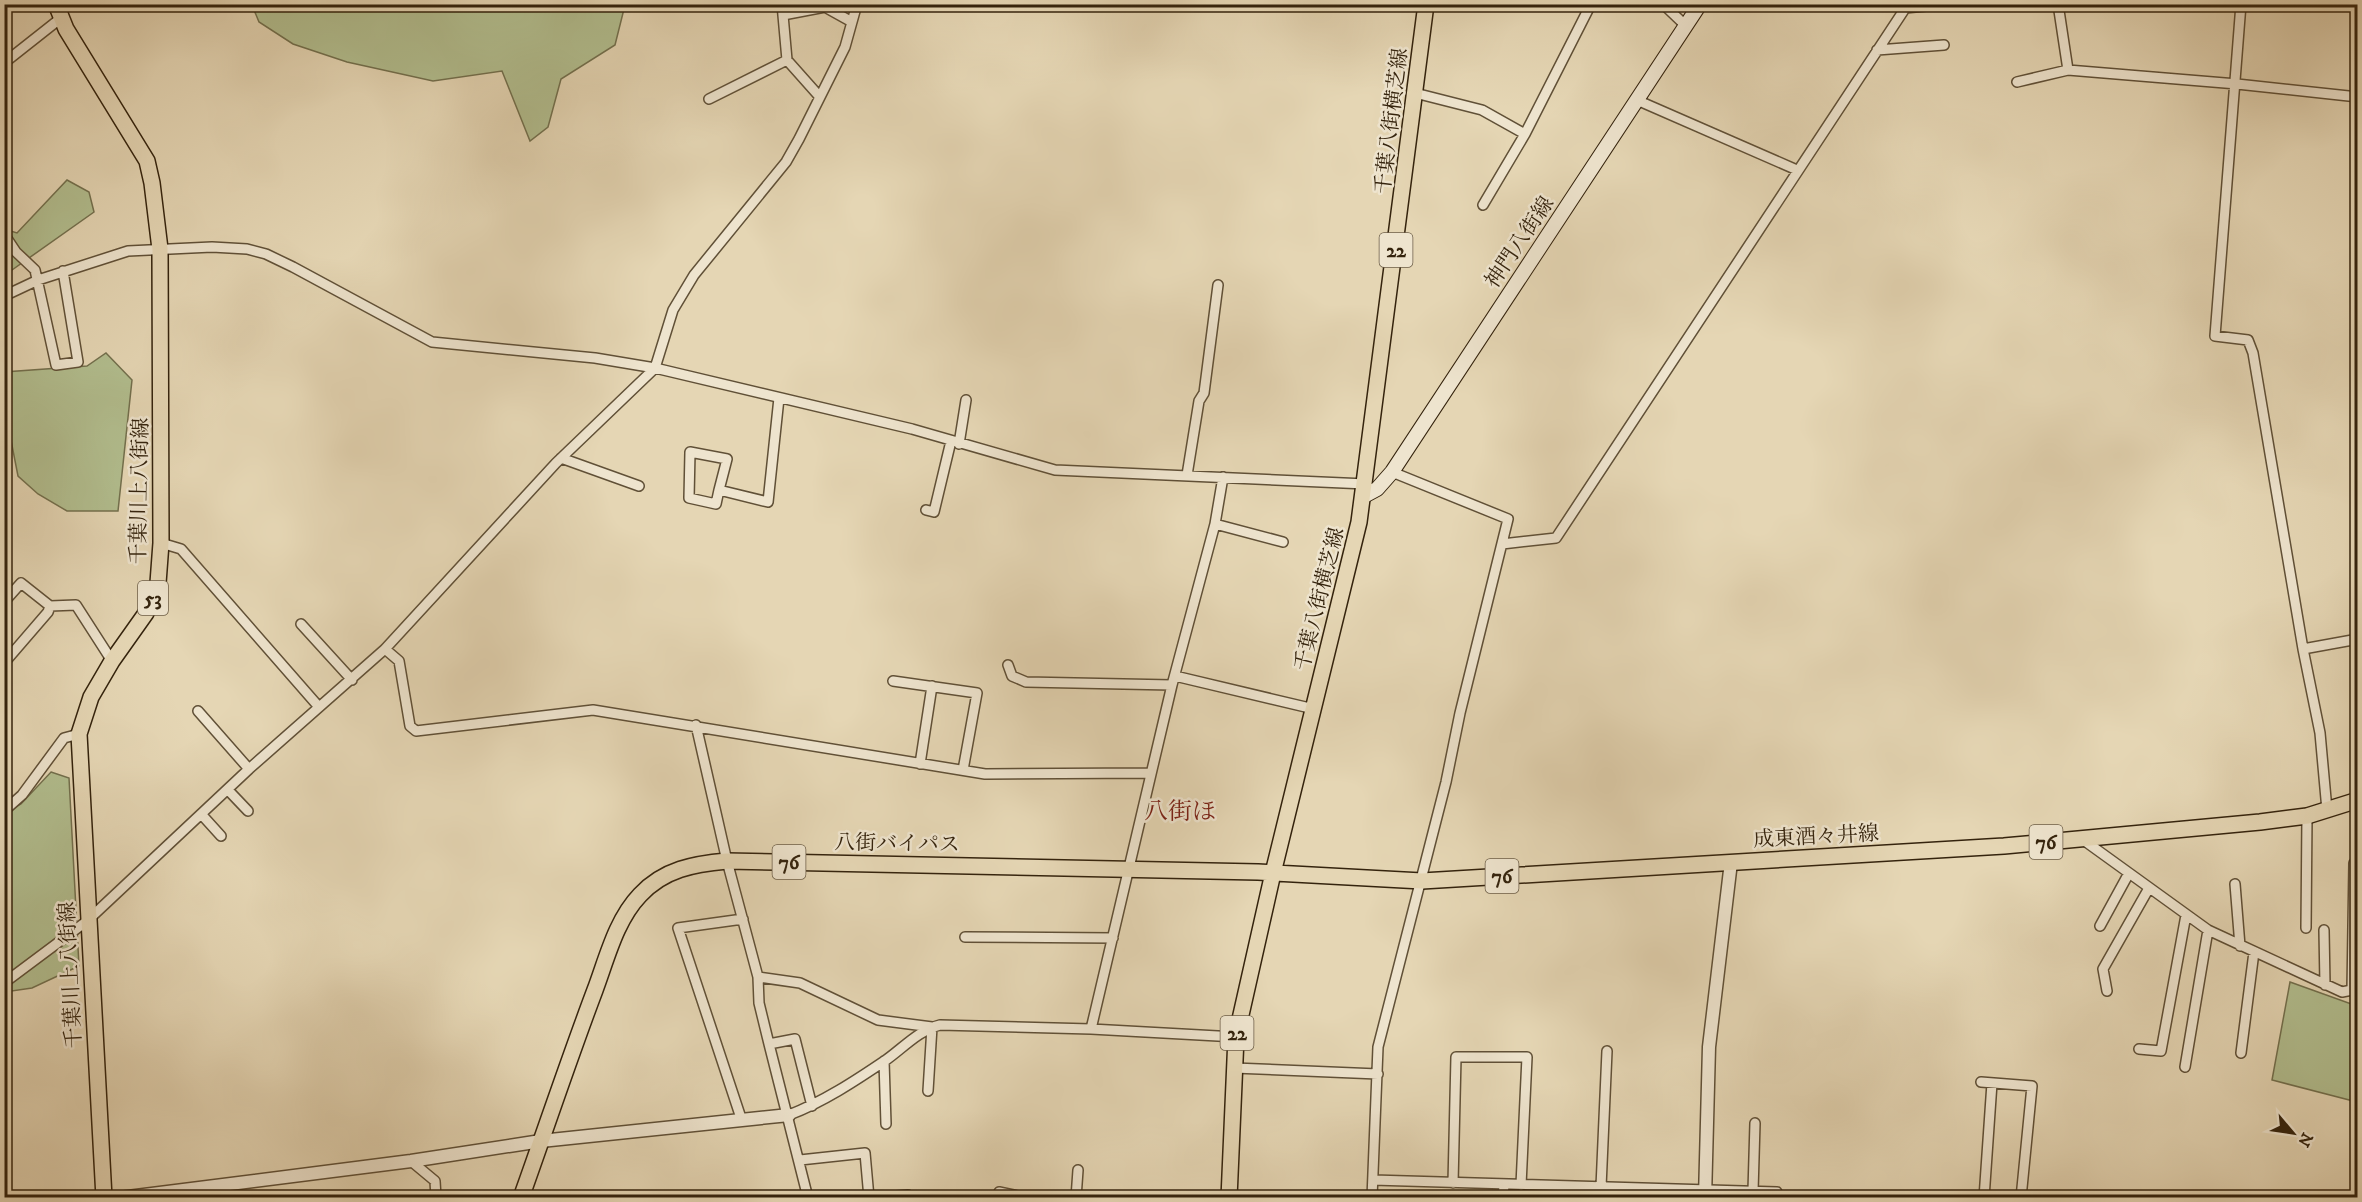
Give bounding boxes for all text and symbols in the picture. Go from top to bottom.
street label: 千葉八街横芝線 [1370,47,1414,196]
street label: 神門八街線 [1480,192,1560,293]
road number: 22 [1380,233,1412,267]
street label: 千葉川上八街線 [126,417,154,565]
street label: 千葉八街横芝線 [1290,525,1350,674]
road number: 53 [138,581,168,615]
district label: 八街ほ [1144,797,1216,827]
street label: 成東酒々井線 [1752,821,1880,853]
road number: 76 [2030,825,2062,859]
street label: 八街バイパス [834,830,960,858]
road number: 76 [772,845,806,879]
road number: 76 [1486,859,1518,893]
street label: 千葉川上八街線 [54,901,88,1049]
road number: 22 [1220,1016,1254,1050]
north arrow [2263,1103,2323,1163]
text: N [2293,1129,2317,1150]

